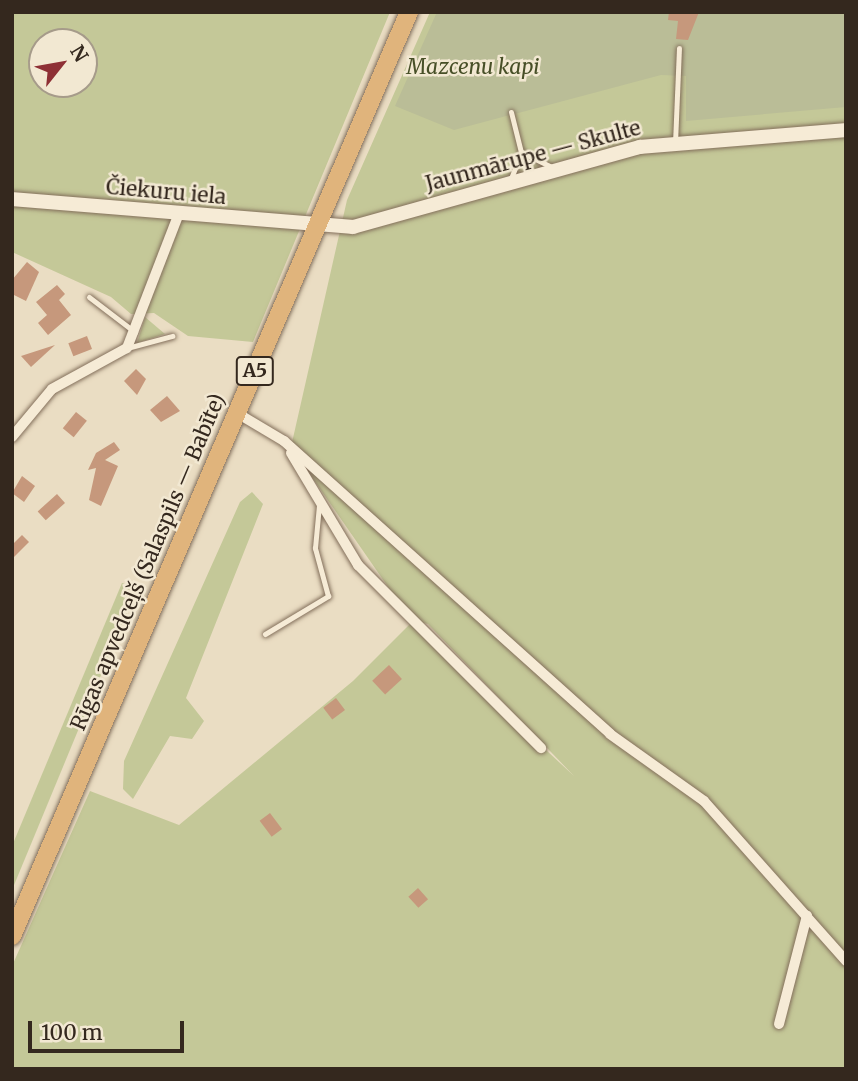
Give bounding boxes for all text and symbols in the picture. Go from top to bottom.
north arrow [28,28,98,98]
text: N [65,41,93,66]
park label: Mazcenu kapi [407,54,539,80]
street label: Jaunmārupe — Skulte [423,115,643,197]
street label: Čiekuru iela [105,174,227,210]
road number: A5 [236,356,274,386]
street label: Rīgas apvedceļš (Salaspils — Babīte) [65,390,231,734]
scale bar [32,1007,187,1052]
text: 100 m [41,1019,103,1046]

